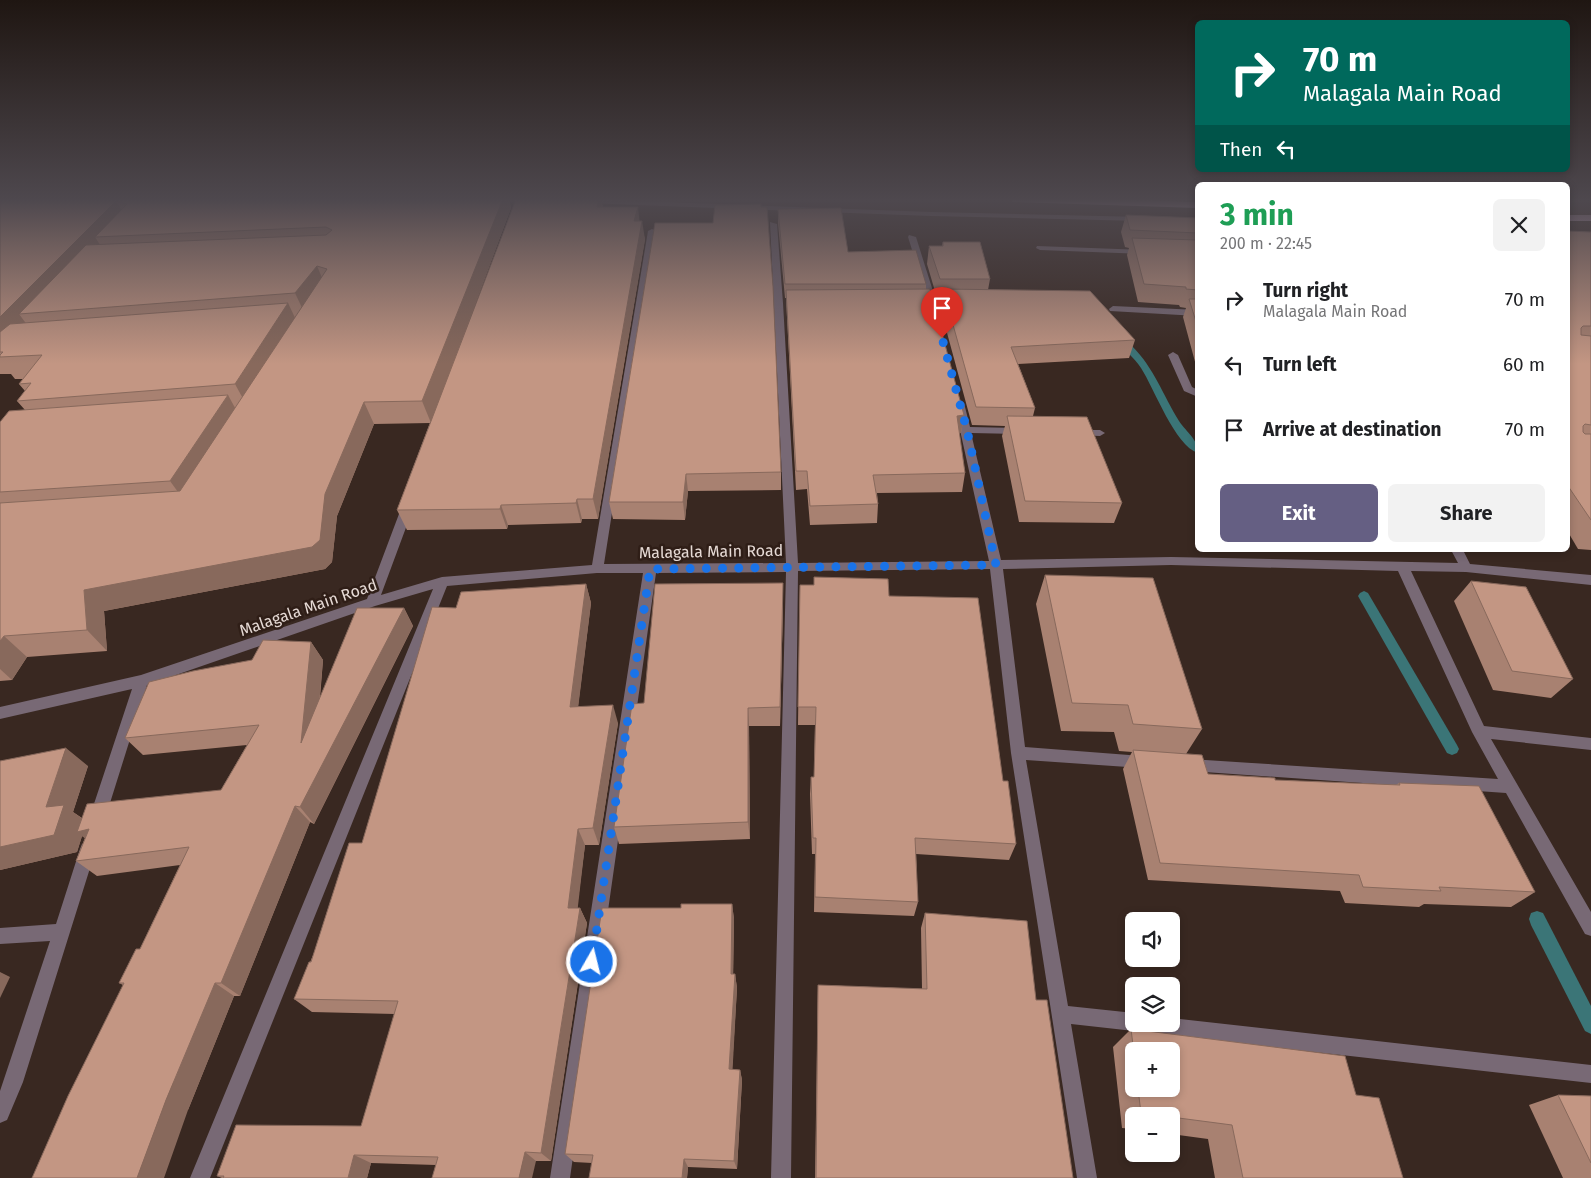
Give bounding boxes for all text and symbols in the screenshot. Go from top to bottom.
text: 70 m [1303,38,1377,80]
icon: right [1220,40,1285,105]
text: Malagala Main Road [1303,80,1502,107]
icon: left [1272,135,1300,163]
text: Then [1220,138,1262,161]
text: 3 min [1220,197,1294,233]
button: close [1493,199,1545,251]
text: 200 m · 22:45 [1220,234,1312,253]
text: Turn right [1263,279,1348,302]
icon: right [1220,286,1248,314]
pin [921,287,963,338]
text: 70 m [1505,288,1545,311]
icon: arrive [928,294,956,322]
text: Malagala Main Road [1263,302,1407,321]
icon: left [1220,351,1248,379]
text: Turn left [1263,353,1337,376]
text: 60 m [1503,353,1545,376]
icon: arrive [1220,416,1248,444]
text: Arrive at destination [1263,418,1442,441]
text: 70 m [1505,418,1545,441]
button: Exit [1220,484,1378,542]
button: Share [1388,484,1545,542]
street label: Malagala Main Road [639,541,783,562]
street label: Malagala Main Road [237,575,380,640]
map controls [1125,912,1180,1162]
button: sound [1125,912,1180,967]
position arrow [565,935,617,987]
button: layers [1125,977,1180,1032]
button: + [1125,1042,1180,1097]
button: − [1125,1107,1180,1162]

